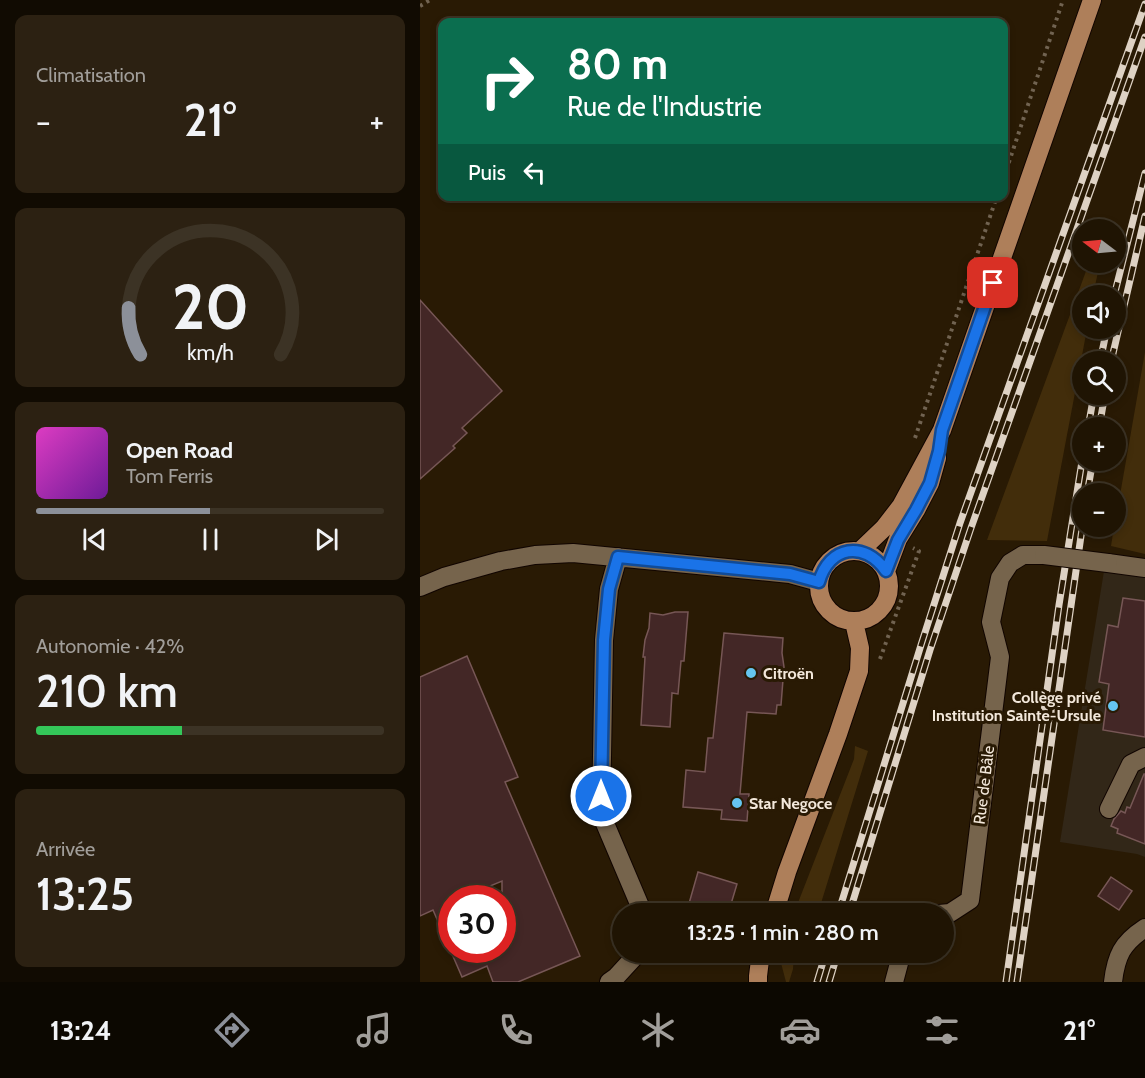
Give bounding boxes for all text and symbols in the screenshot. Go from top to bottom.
text: 80 m [567,38,668,90]
icon: right [468,42,546,120]
text: Climatisation [36,63,146,87]
text: Rue de l'Industrie [567,90,762,123]
text: 21° [184,93,236,147]
text: − [36,101,51,141]
text: + [369,101,384,141]
icon: left [518,156,551,189]
text: Puis [468,159,506,186]
north arrow [1072,219,1126,273]
map controls [1072,219,1126,537]
pin [967,257,1018,308]
icon: arrive [976,266,1009,299]
text: 20 [171,269,249,345]
button: sound [1072,285,1126,339]
text: km/h [187,339,233,365]
button: search [1072,351,1126,405]
button: + [1072,417,1126,471]
text: Open Road [126,437,233,464]
text: Tom Ferris [126,464,213,488]
button: − [1072,483,1126,537]
icon: previous [78,523,111,556]
icon: pause [194,523,227,556]
icon: next [310,523,343,556]
text: Autonomie · 42% [36,634,184,658]
text: 210 km [36,664,178,718]
place label: Citroën [763,664,814,683]
marker: Citroën [744,666,758,680]
place label: Collège privé Institution Sainte-Ursule [932,688,1101,725]
marker: Collège privé Institution Sainte-Ursule [1106,699,1120,713]
street label: Rue de Bâle [970,744,998,826]
position arrow [569,764,633,828]
place label: Star Negoce [749,794,832,813]
marker: Star Negoce [730,796,744,810]
text: Arrivée [36,837,95,861]
text: 13:25 [36,867,134,921]
speed limit sign: 30 [438,885,516,963]
text: 13:25 · 1 min · 280 m [687,919,879,946]
icon: directions [211,1009,253,1051]
icon: music [353,1009,395,1051]
icon: phone [495,1009,537,1051]
icon: climate [637,1009,679,1051]
icon: car [779,1009,821,1051]
icon: filters [921,1009,963,1051]
text: 13:24 [50,1014,112,1047]
text: 21° [1063,1014,1095,1047]

